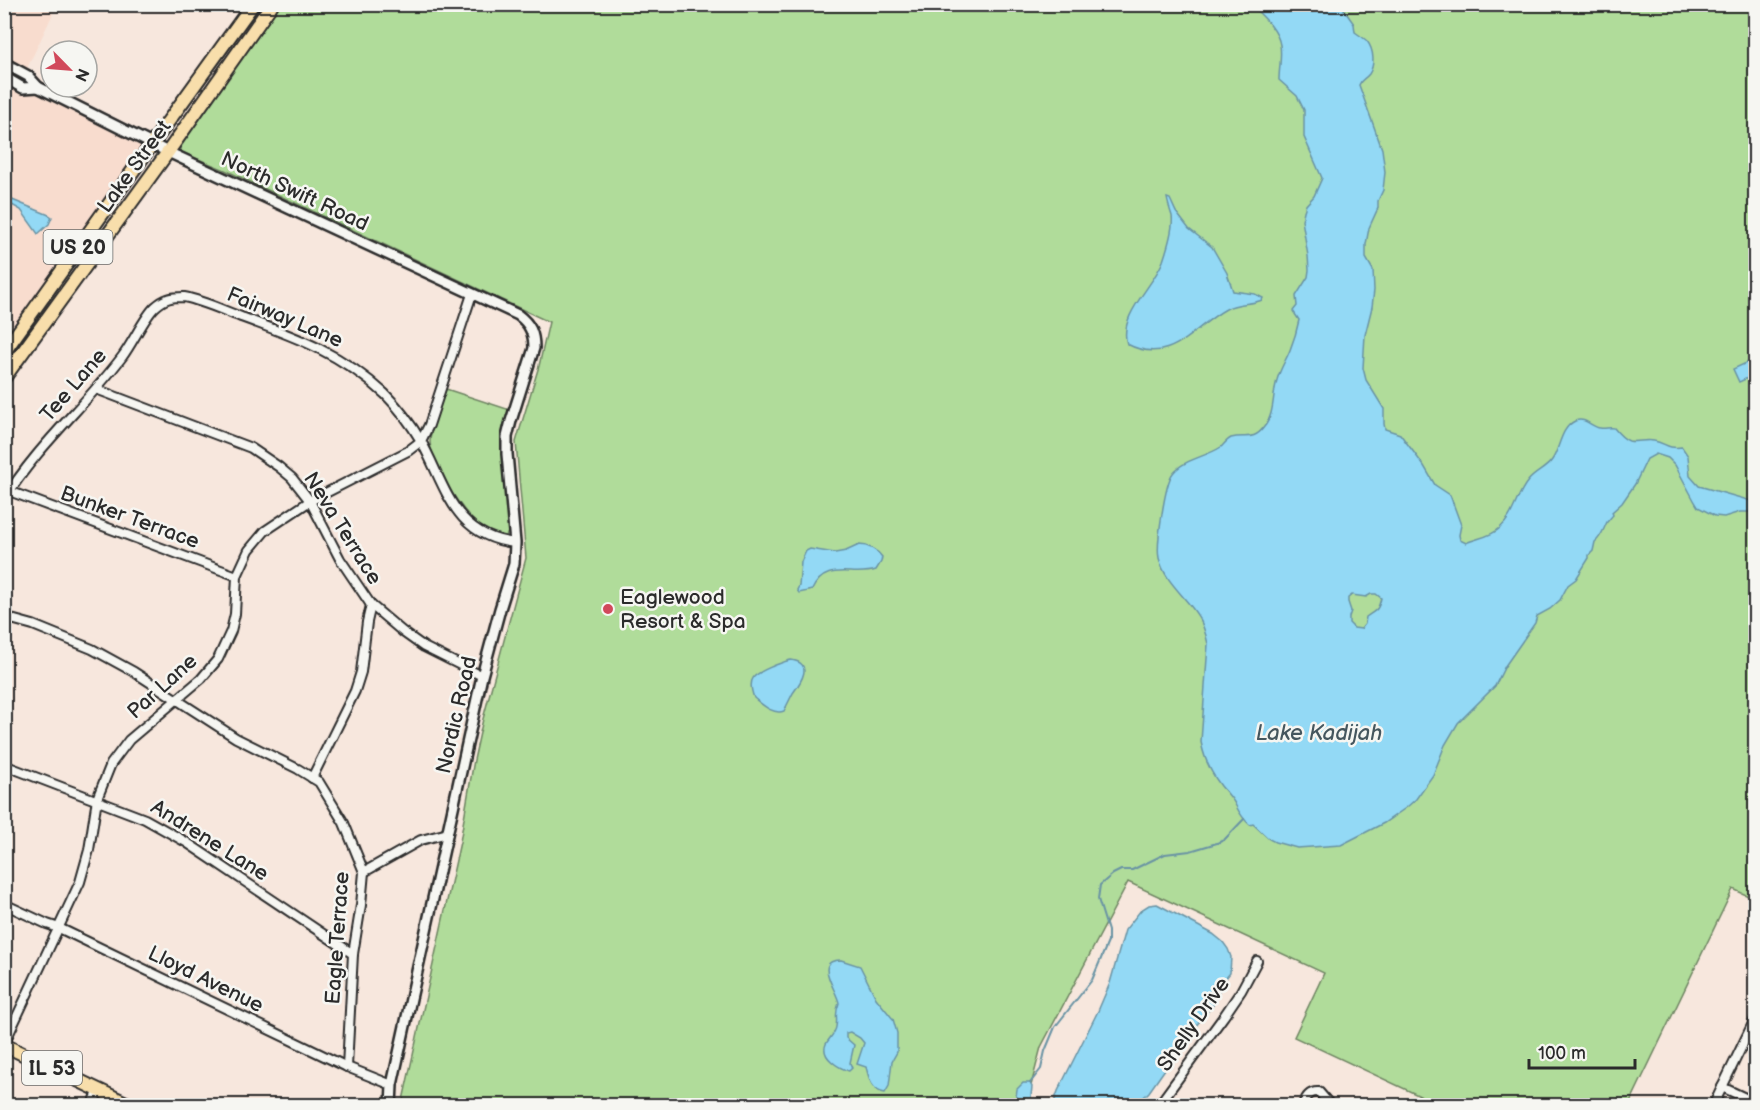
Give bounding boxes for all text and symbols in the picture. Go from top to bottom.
north arrow [39,39,99,99]
text: N [70,65,92,84]
street label: Lake Street [92,115,177,218]
street label: North Swift Road [217,146,373,237]
road number: US 20 [44,230,112,264]
street label: Fairway Lane [223,282,347,353]
street label: Tee Lane [35,344,112,427]
street label: Neva Terrace [298,467,387,589]
street label: Bunker Terrace [57,481,203,554]
place label: Eaglewood Resort & Spa [620,585,746,634]
marker: Eaglewood Resort & Spa [601,602,615,616]
street label: Par Lane [122,649,202,724]
street label: Nordic Road [431,654,482,776]
water label: Lake Kadijah [1256,720,1382,747]
street label: Andrene Lane [146,794,273,887]
street label: Eagle Terrace [320,871,355,1005]
street label: Lloyd Avenue [144,941,268,1018]
street label: Shelly Drive [1152,972,1235,1076]
scale bar [1529,1032,1636,1070]
text: 100 m [1538,1043,1586,1064]
road number: IL 53 [22,1051,82,1085]

